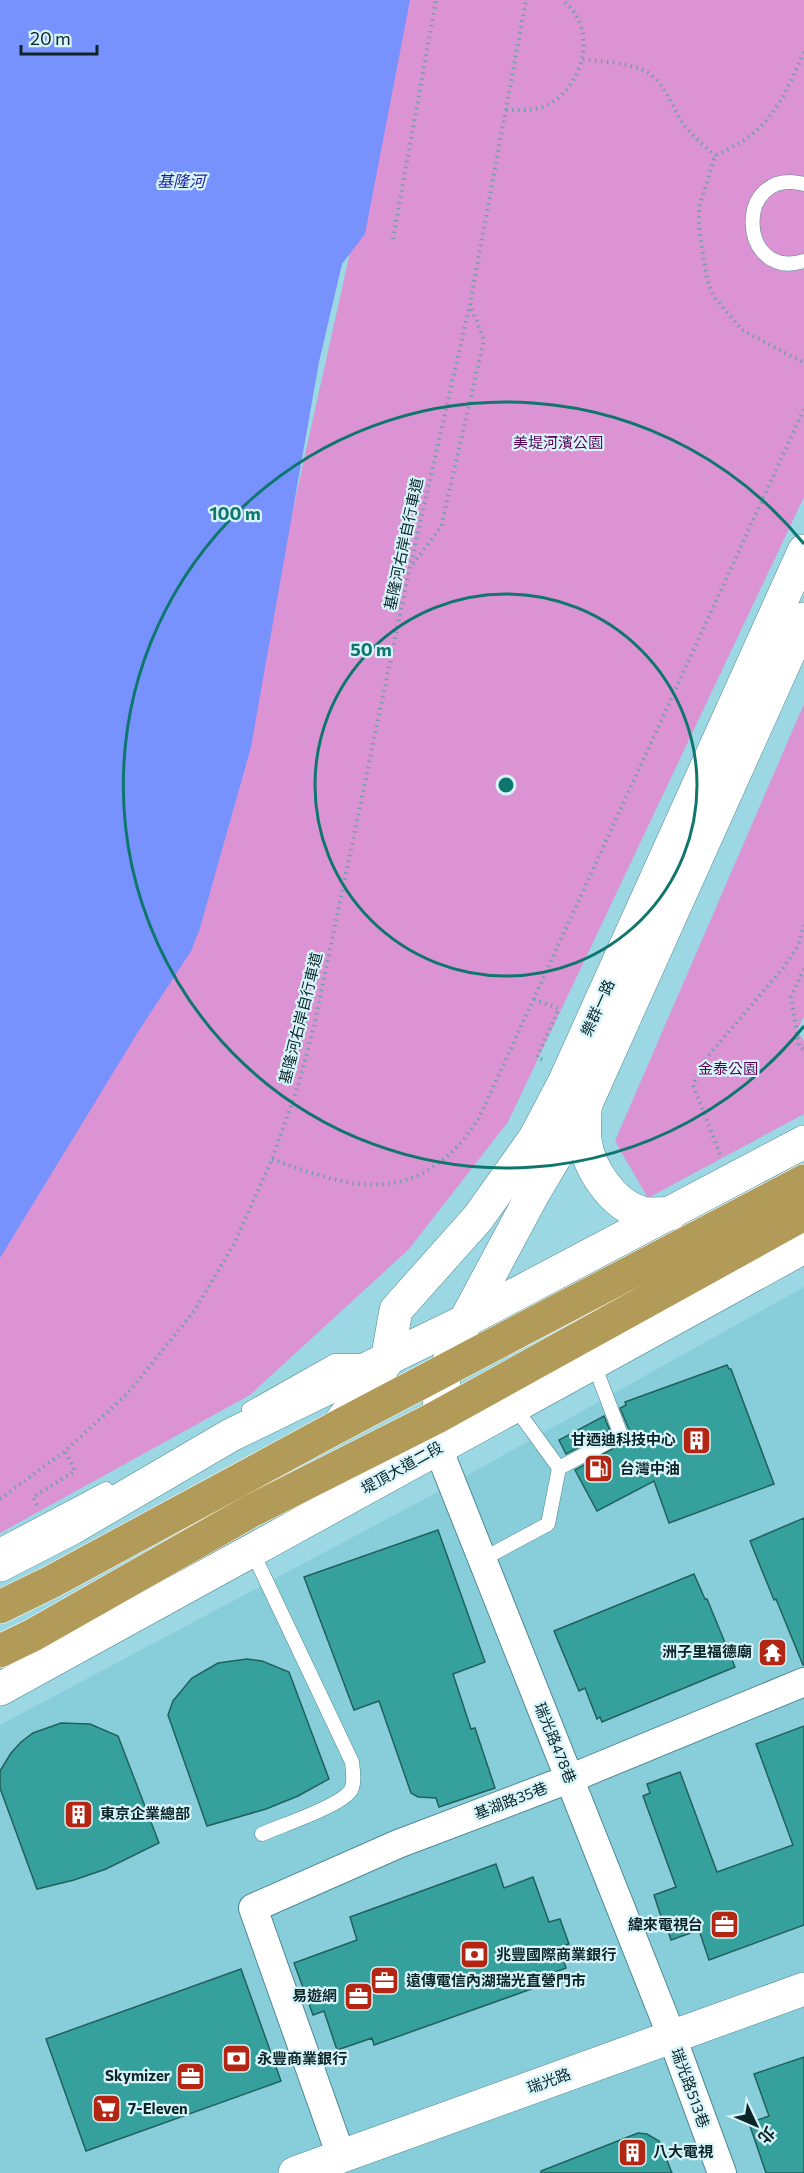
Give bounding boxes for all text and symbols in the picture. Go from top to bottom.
scale bar [21,18,98,56]
text: 20 m [30,27,71,49]
water label: 基隆河 [157,171,208,190]
park label: 美堤河濱公園 [513,433,603,451]
street label: 基隆河右岸自行車道 [380,476,426,612]
text: 100 m [209,502,261,524]
text: 50 m [350,638,392,660]
centre of rings [496,775,516,795]
street label: 基隆河右岸自行車道 [275,950,325,1085]
street label: 樂群一路 [577,977,618,1039]
park label: 金泰公園 [698,1059,758,1077]
building icon: 甘迺迪科技中心 [681,1424,713,1456]
place label: 甘迺迪科技中心 [571,1430,676,1448]
street label: 堤頂大道二段 [358,1437,445,1497]
fuel station icon: 台灣中油 [583,1453,615,1485]
place label: 台灣中油 [620,1459,680,1477]
temple icon: 洲子里福德廟 [757,1636,789,1668]
place label: 洲子里福德廟 [662,1642,752,1660]
street label: 瑞光路478巷 [532,1700,580,1786]
street label: 基湖路35巷 [471,1778,550,1822]
building icon: 東京企業總部 [63,1798,95,1830]
place label: 東京企業總部 [100,1804,190,1822]
office icon: 緯來電視台 [708,1909,740,1941]
place label: 緯來電視台 [628,1915,703,1933]
bank icon: 兆豐國際商業銀行 [459,1939,491,1971]
place label: 兆豐國際商業銀行 [496,1945,616,1963]
office icon: 遠傳電信內湖瑞光直營門市 [369,1965,401,1997]
place label: 遠傳電信內湖瑞光直營門市 [406,1971,586,1989]
office icon: 易遊網 [342,1980,374,2012]
place label: 易遊網 [292,1986,337,2004]
bank icon: 永豐商業銀行 [220,2043,252,2075]
street label: 瑞光路513巷 [668,2045,714,2130]
place label: 永豐商業銀行 [257,2049,347,2067]
office icon: Skymizer [175,2060,207,2092]
street label: 瑞光路 [524,2064,573,2096]
place label: Skymizer [105,2066,170,2084]
supermarket icon: 7-Eleven [91,2093,123,2125]
north arrow [726,2095,786,2155]
place label: 7-Eleven [128,2099,188,2117]
text: 北 [755,2123,780,2148]
building icon: 八大電視 [616,2136,648,2168]
place label: 八大電視 [653,2142,714,2160]

